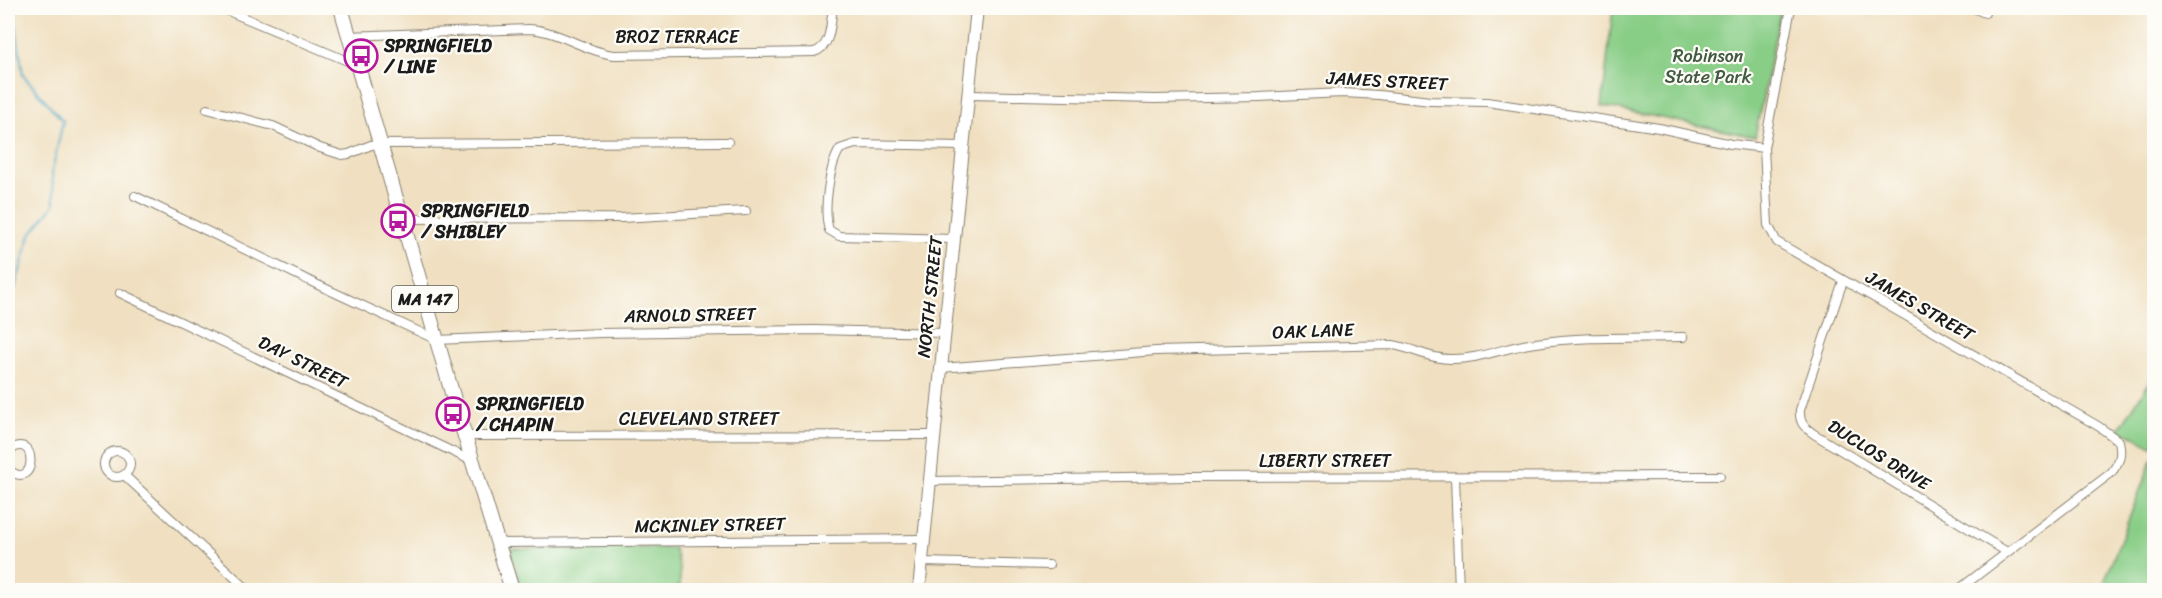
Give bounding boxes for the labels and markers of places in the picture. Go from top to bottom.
place label: SPRINGFIELD / LINE [383,30,492,83]
bus stop icon: SPRINGFIELD / LINE [343,38,379,74]
place label: SPRINGFIELD / SHIBLEY [420,195,529,248]
bus stop icon: SPRINGFIELD / SHIBLEY [380,203,416,239]
place label: SPRINGFIELD / CHAPIN [475,388,584,441]
bus stop icon: SPRINGFIELD / CHAPIN [435,396,471,432]

